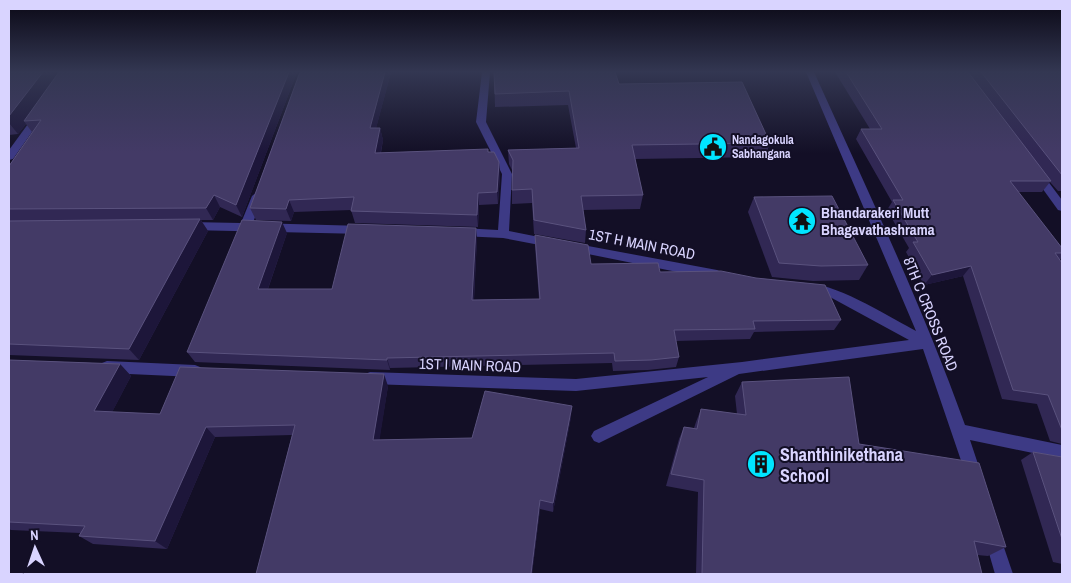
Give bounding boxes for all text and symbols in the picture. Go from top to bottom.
public building icon: Nandagokula Sabhangana [698,132,728,162]
place label: Nandagokula Sabhangana [732,132,794,162]
place label: Bhandarakeri Mutt Bhagavathashrama [821,202,935,240]
temple icon: Bhandarakeri Mutt Bhagavathashrama [787,206,817,236]
street label: 1ST H MAIN ROAD [587,223,697,265]
street label: 8TH C CROSS ROAD [898,254,964,374]
street label: 1ST I MAIN ROAD [419,353,522,377]
place label: Shanthinikethana School [780,442,904,488]
building icon: Shanthinikethana School [746,449,776,479]
north arrow [10,523,60,573]
text: N [30,526,39,544]

